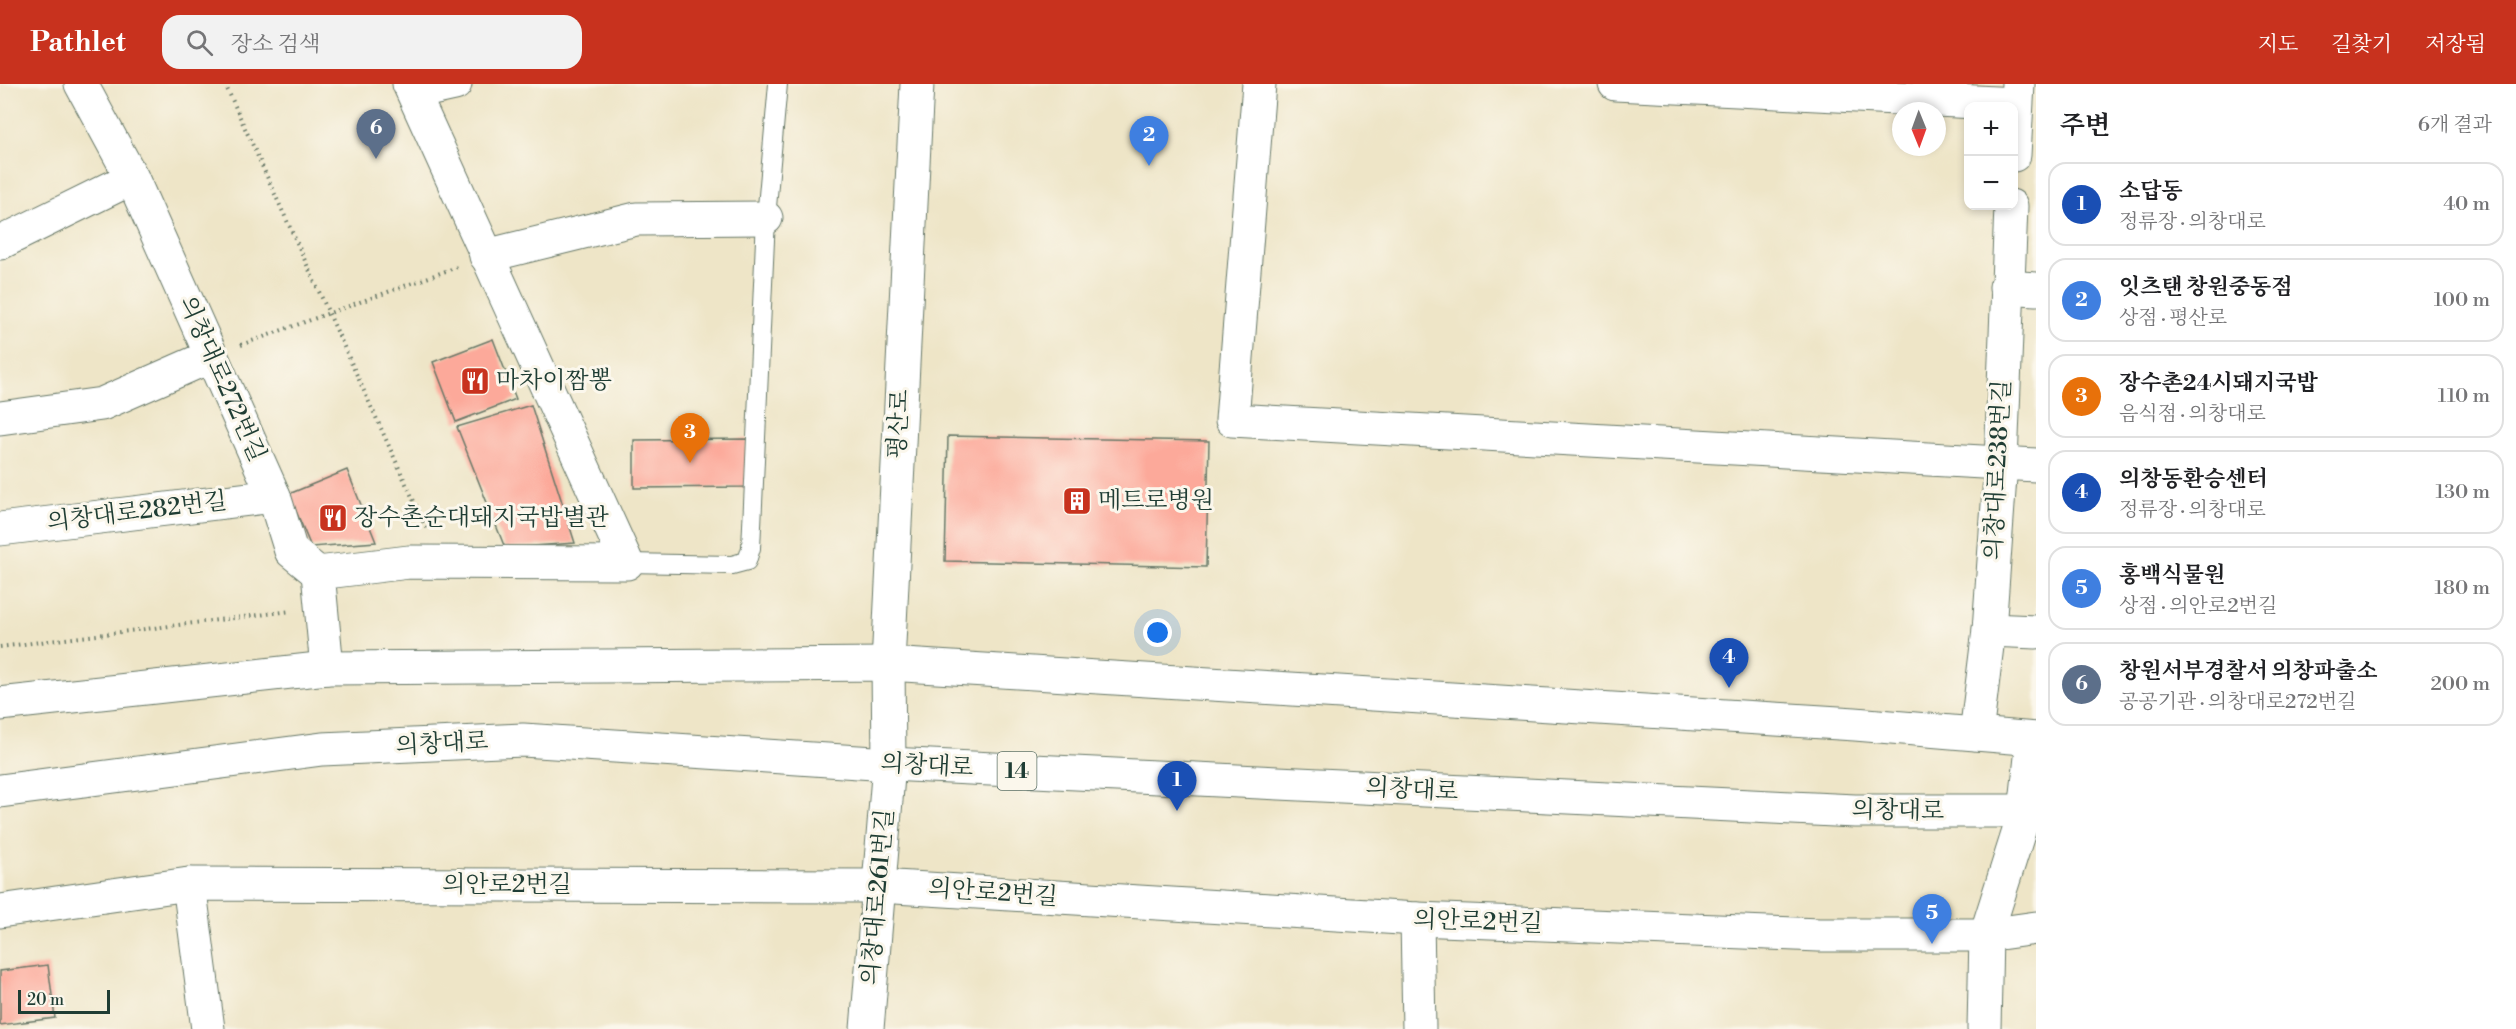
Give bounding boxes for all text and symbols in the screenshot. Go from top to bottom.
search box [162,15,582,69]
text: Pathlet [30,25,126,60]
icon: search [183,26,216,59]
text: 장소 검색 [231,31,320,58]
text: 지도 [2258,32,2298,58]
text: 길찾기 [2331,32,2392,58]
text: 저장됨 [2425,32,2486,58]
north arrow [1892,102,1946,156]
map controls [1964,102,2018,210]
button: + [1964,102,2018,156]
pin: 6 [356,110,395,159]
text: 주변 [2060,110,2110,142]
text: 6개 결과 [2418,113,2492,138]
pin: 2 [1130,116,1168,166]
button: − [1964,156,2018,210]
text: 소답동 [2119,178,2183,205]
text: 1 [2077,192,2086,217]
text: 40 m [2443,192,2490,217]
text: 정류장 · 의창대로 [2119,210,2266,235]
text: 잇츠탠 창원중동점 [2119,274,2293,301]
text: 2 [2075,288,2088,313]
text: 100 m [2434,288,2490,313]
street label: 의창대로272번길 [172,292,272,466]
text: 상점 · 평산로 [2119,306,2227,331]
restaurant icon: 마차이짬뽕 [459,365,491,397]
place label: 마차이짬뽕 [496,366,612,396]
text: 장수촌24시돼지국밥 [2119,370,2318,397]
street label: 의창대로238번길 [1978,379,2018,561]
text: 3 [2075,384,2088,409]
text: 110 m [2438,384,2490,409]
street label: 평산로 [882,388,916,460]
text: 음식점 · 의창대로 [2119,402,2266,427]
pin: 3 [670,414,710,463]
text: 의창동환승센터 [2119,466,2268,493]
text: 4 [2075,480,2088,505]
text: 130 m [2435,480,2490,505]
building icon: 메트로병원 [1061,485,1093,517]
street label: 의창대로282번길 [45,486,229,538]
place label: 메트로병원 [1098,486,1214,516]
text: 정류장 · 의창대로 [2119,498,2266,523]
restaurant icon: 장수촌순대돼지국밥별관 [317,502,349,534]
place label: 장수촌순대돼지국밥별관 [354,503,609,533]
text: 홍백식물원 [2119,562,2225,589]
text: 5 [2075,576,2088,601]
text: 180 m [2435,576,2490,601]
text: 상점 · 의안로2번길 [2119,594,2277,619]
your location [1143,618,1172,647]
pin: 4 [1710,638,1748,688]
text: 창원서부경찰서 의창파출소 [2119,658,2378,685]
text: 6 [2075,672,2088,697]
text: 200 m [2430,672,2490,697]
text: 공공기관 · 의창대로272번길 [2119,690,2356,715]
street label: 의창대로 [395,727,489,761]
street label: 의창대로 [880,749,974,783]
road number: 14 [998,752,1036,790]
pin: 1 [1158,762,1196,811]
street label: 의창대로 [1365,773,1459,807]
street label: 의창대로 [1851,795,1945,827]
street label: 의창대로261번길 [855,808,901,986]
street label: 의안로2번길 [442,870,572,900]
street label: 의안로2번길 [927,874,1059,912]
pin: 5 [1912,894,1952,944]
street label: 의안로2번길 [1413,905,1543,939]
scale bar [18,987,110,1014]
text: 20 m [27,990,64,1010]

